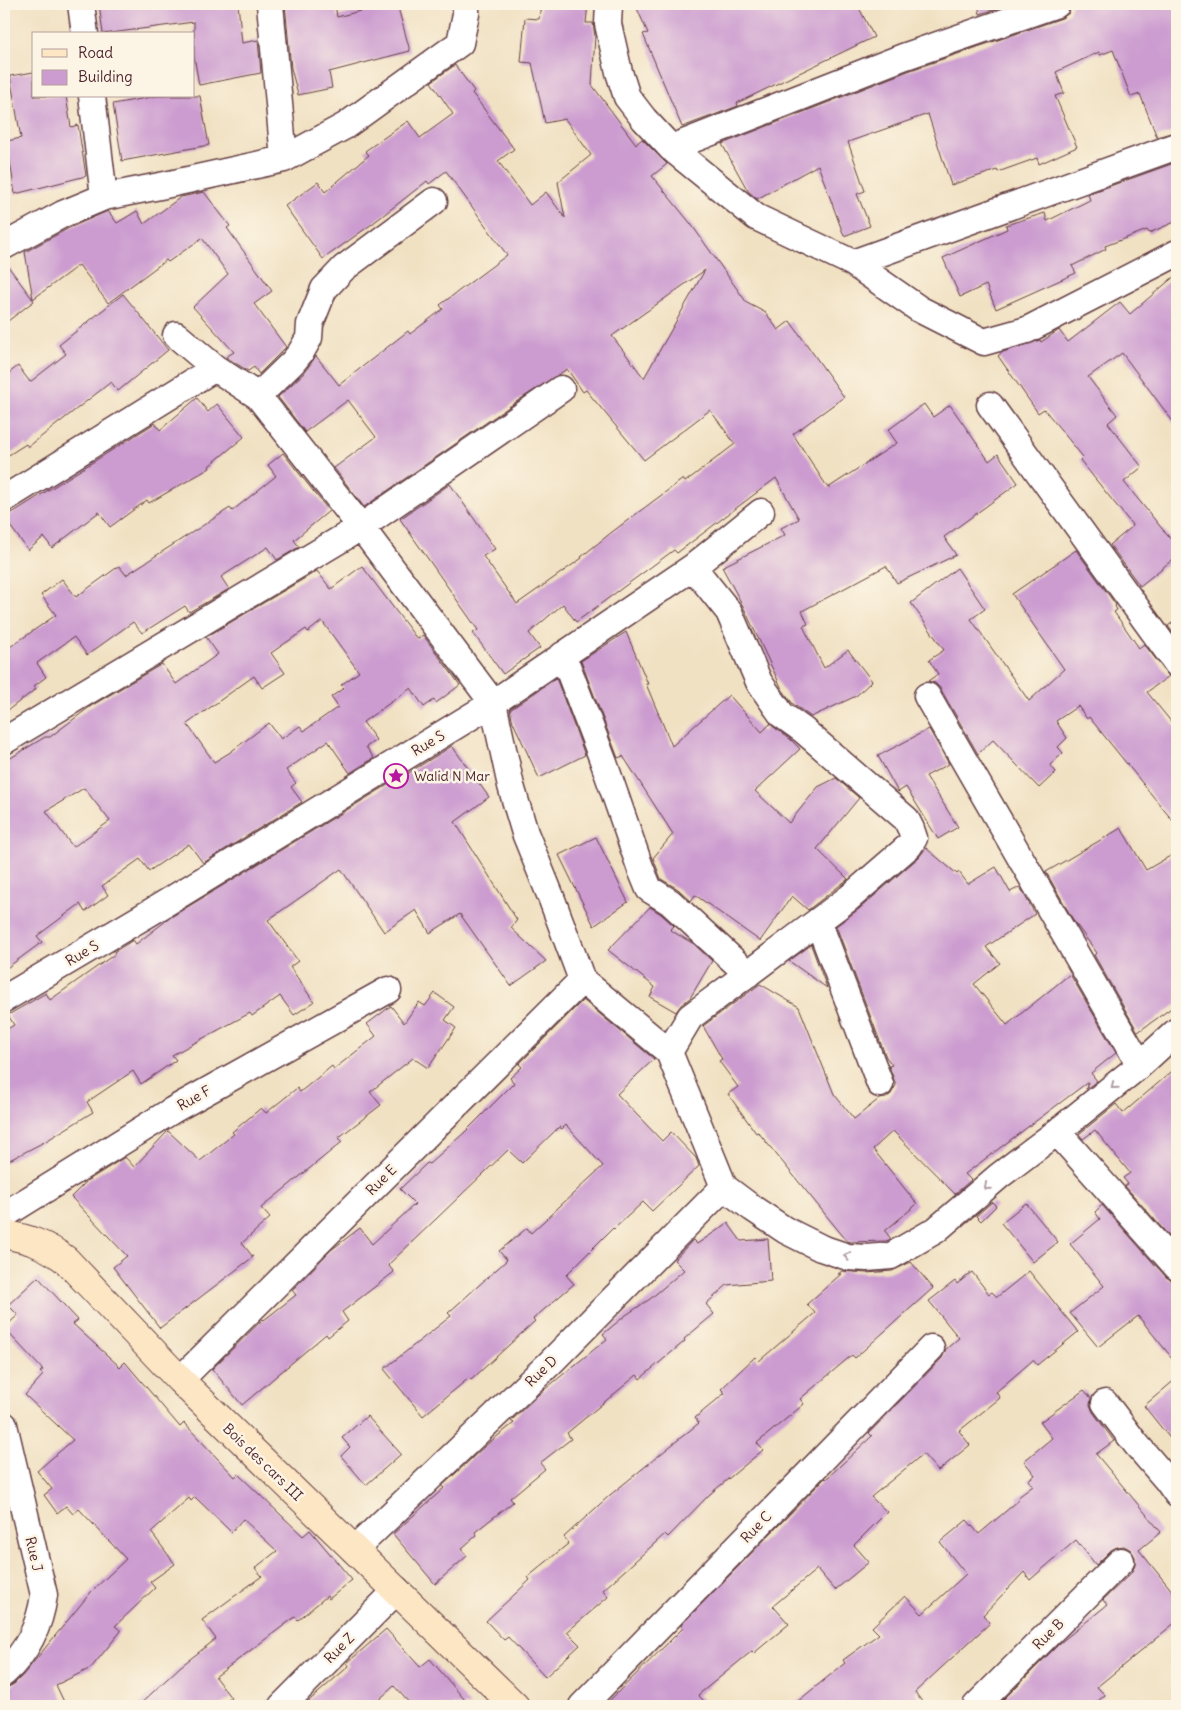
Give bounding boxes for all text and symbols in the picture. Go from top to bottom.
legend [32,32,195,98]
text: Road [78,43,113,62]
text: Building [78,67,133,86]
street label: Rue S [408,726,448,760]
place icon: Walid N Mar [383,763,409,789]
place label: Walid N Mar [414,767,490,785]
street label: Rue S [62,936,102,970]
street label: Rue F [174,1081,214,1115]
one-way arrow [1111,1081,1120,1089]
street label: Rue E [362,1161,400,1199]
one-way arrow [983,1181,992,1190]
one-way arrow [843,1251,852,1261]
street label: Rue D [521,1351,561,1391]
street label: Bois des cars III [219,1419,307,1505]
street label: Rue C [737,1507,775,1547]
street label: Rue J [21,1535,47,1573]
street label: Rue B [1029,1615,1067,1653]
street label: Rue Z [320,1629,358,1667]

